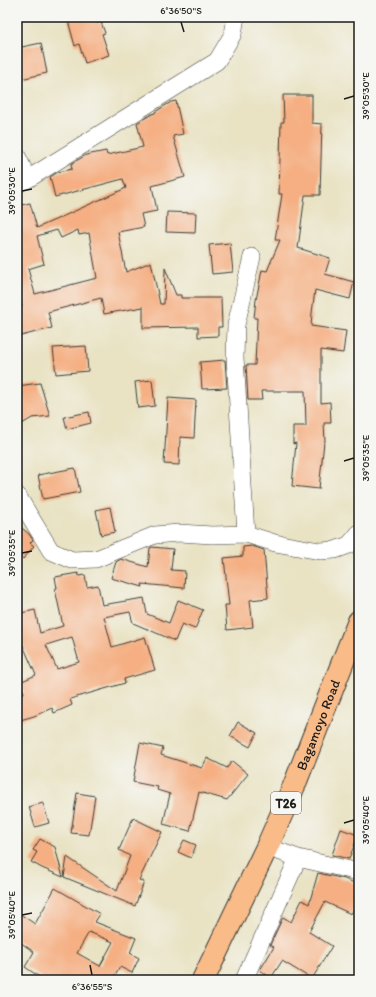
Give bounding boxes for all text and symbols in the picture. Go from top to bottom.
text: 6°36'50"S [160,4,202,17]
text: 39°05'30"E [359,72,372,120]
text: 39°05'30"E [5,167,18,215]
text: 39°05'35"E [359,434,372,481]
text: 39°05'35"E [5,529,18,576]
street label: Bagamoyo Road [293,677,344,773]
road number: T26 [271,792,301,814]
text: 39°05'40"E [359,795,372,844]
text: 39°05'40"E [5,890,18,939]
text: 6°36'55"S [72,980,113,993]

